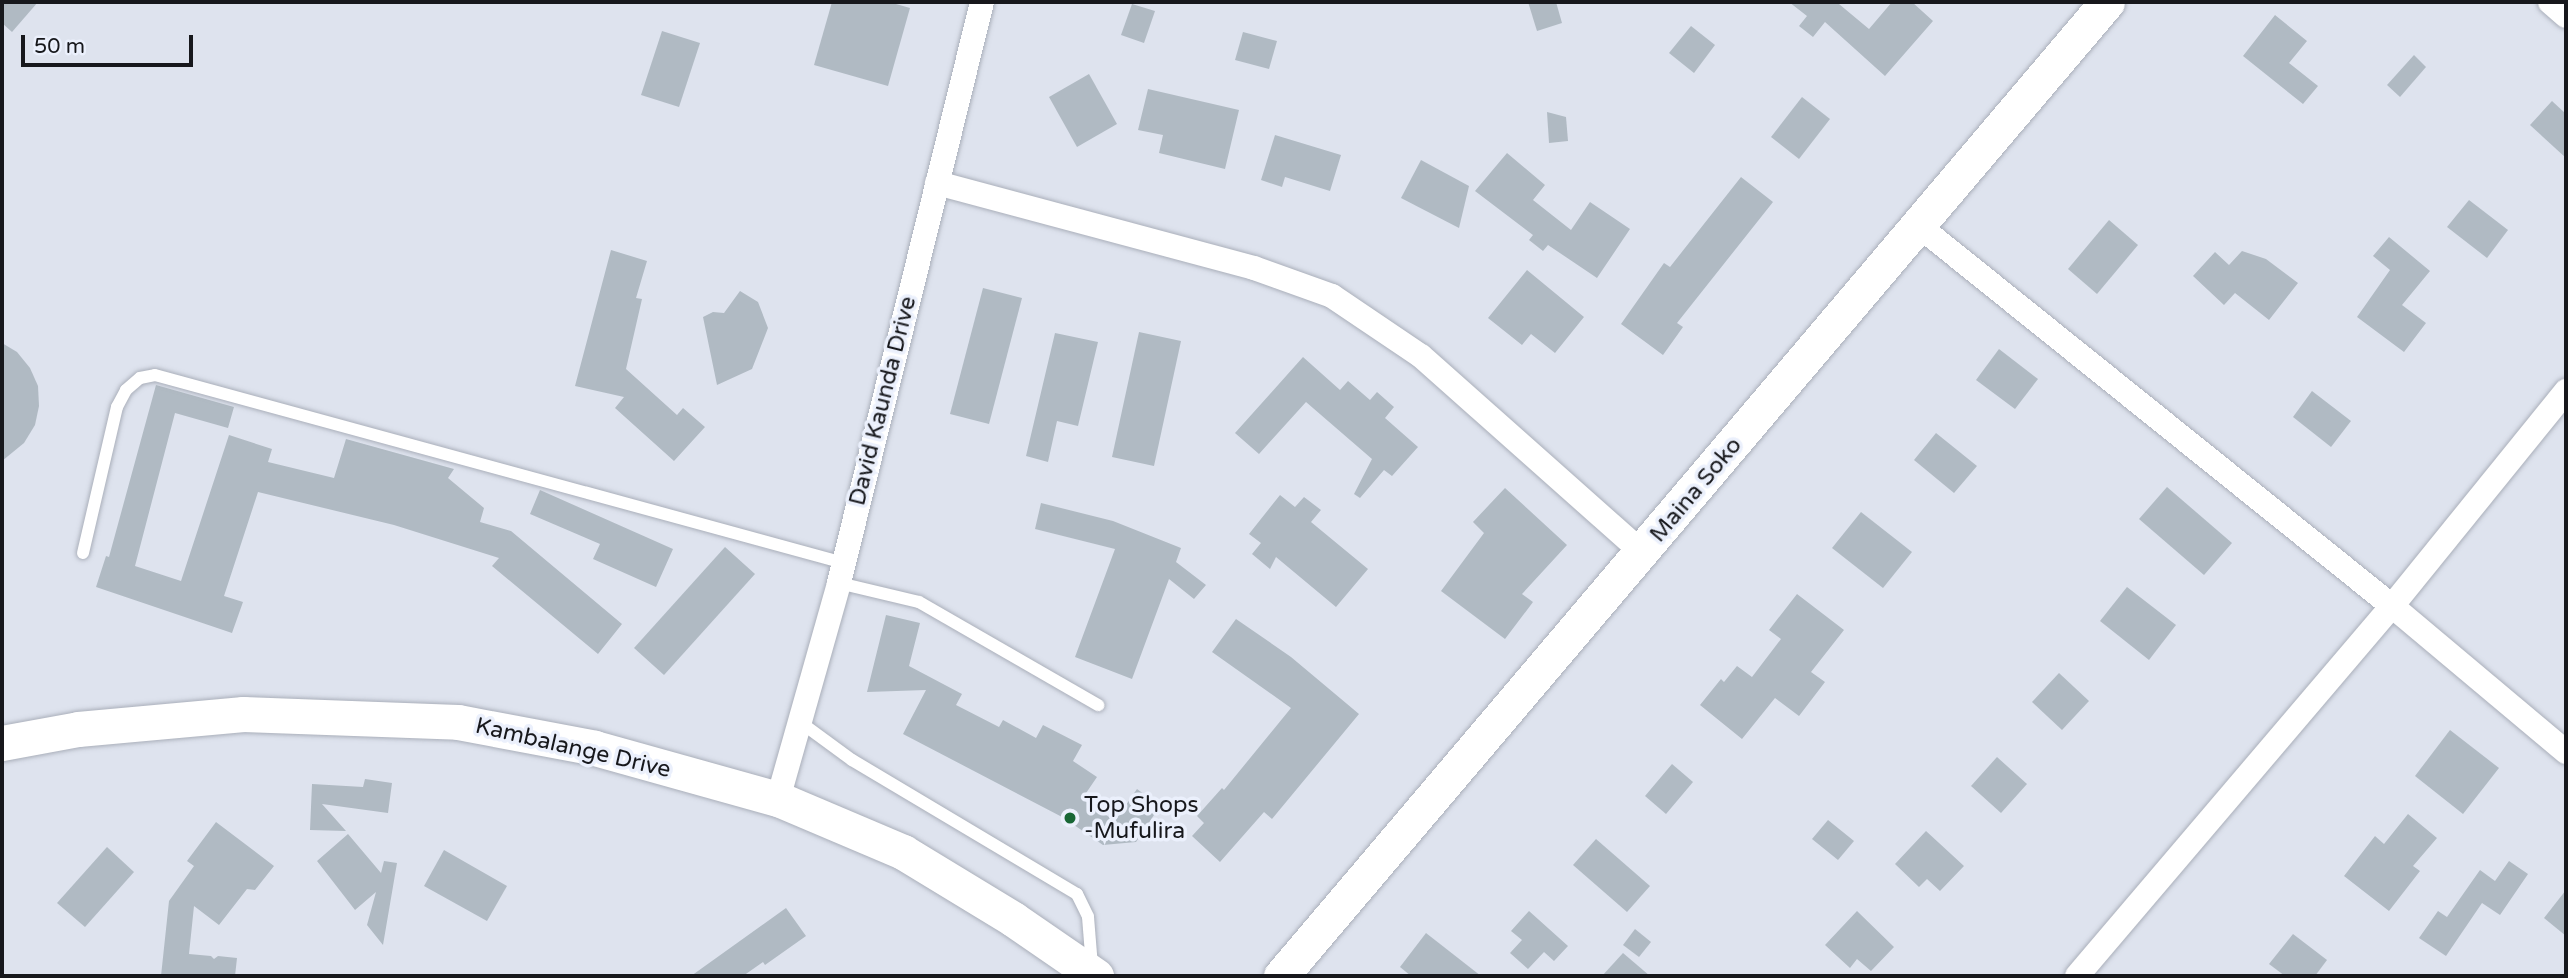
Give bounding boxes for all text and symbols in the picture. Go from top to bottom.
scale bar [24,21,196,65]
text: 50 m [34,34,85,59]
street label: David Kaunda Drive [844,294,922,508]
street label: Maina Soko [1644,432,1748,548]
street label: Kambalange Drive [473,712,673,784]
place label: Top Shops -Mufulira [1084,791,1199,845]
marker: Top Shops -Mufulira [1062,810,1078,826]

